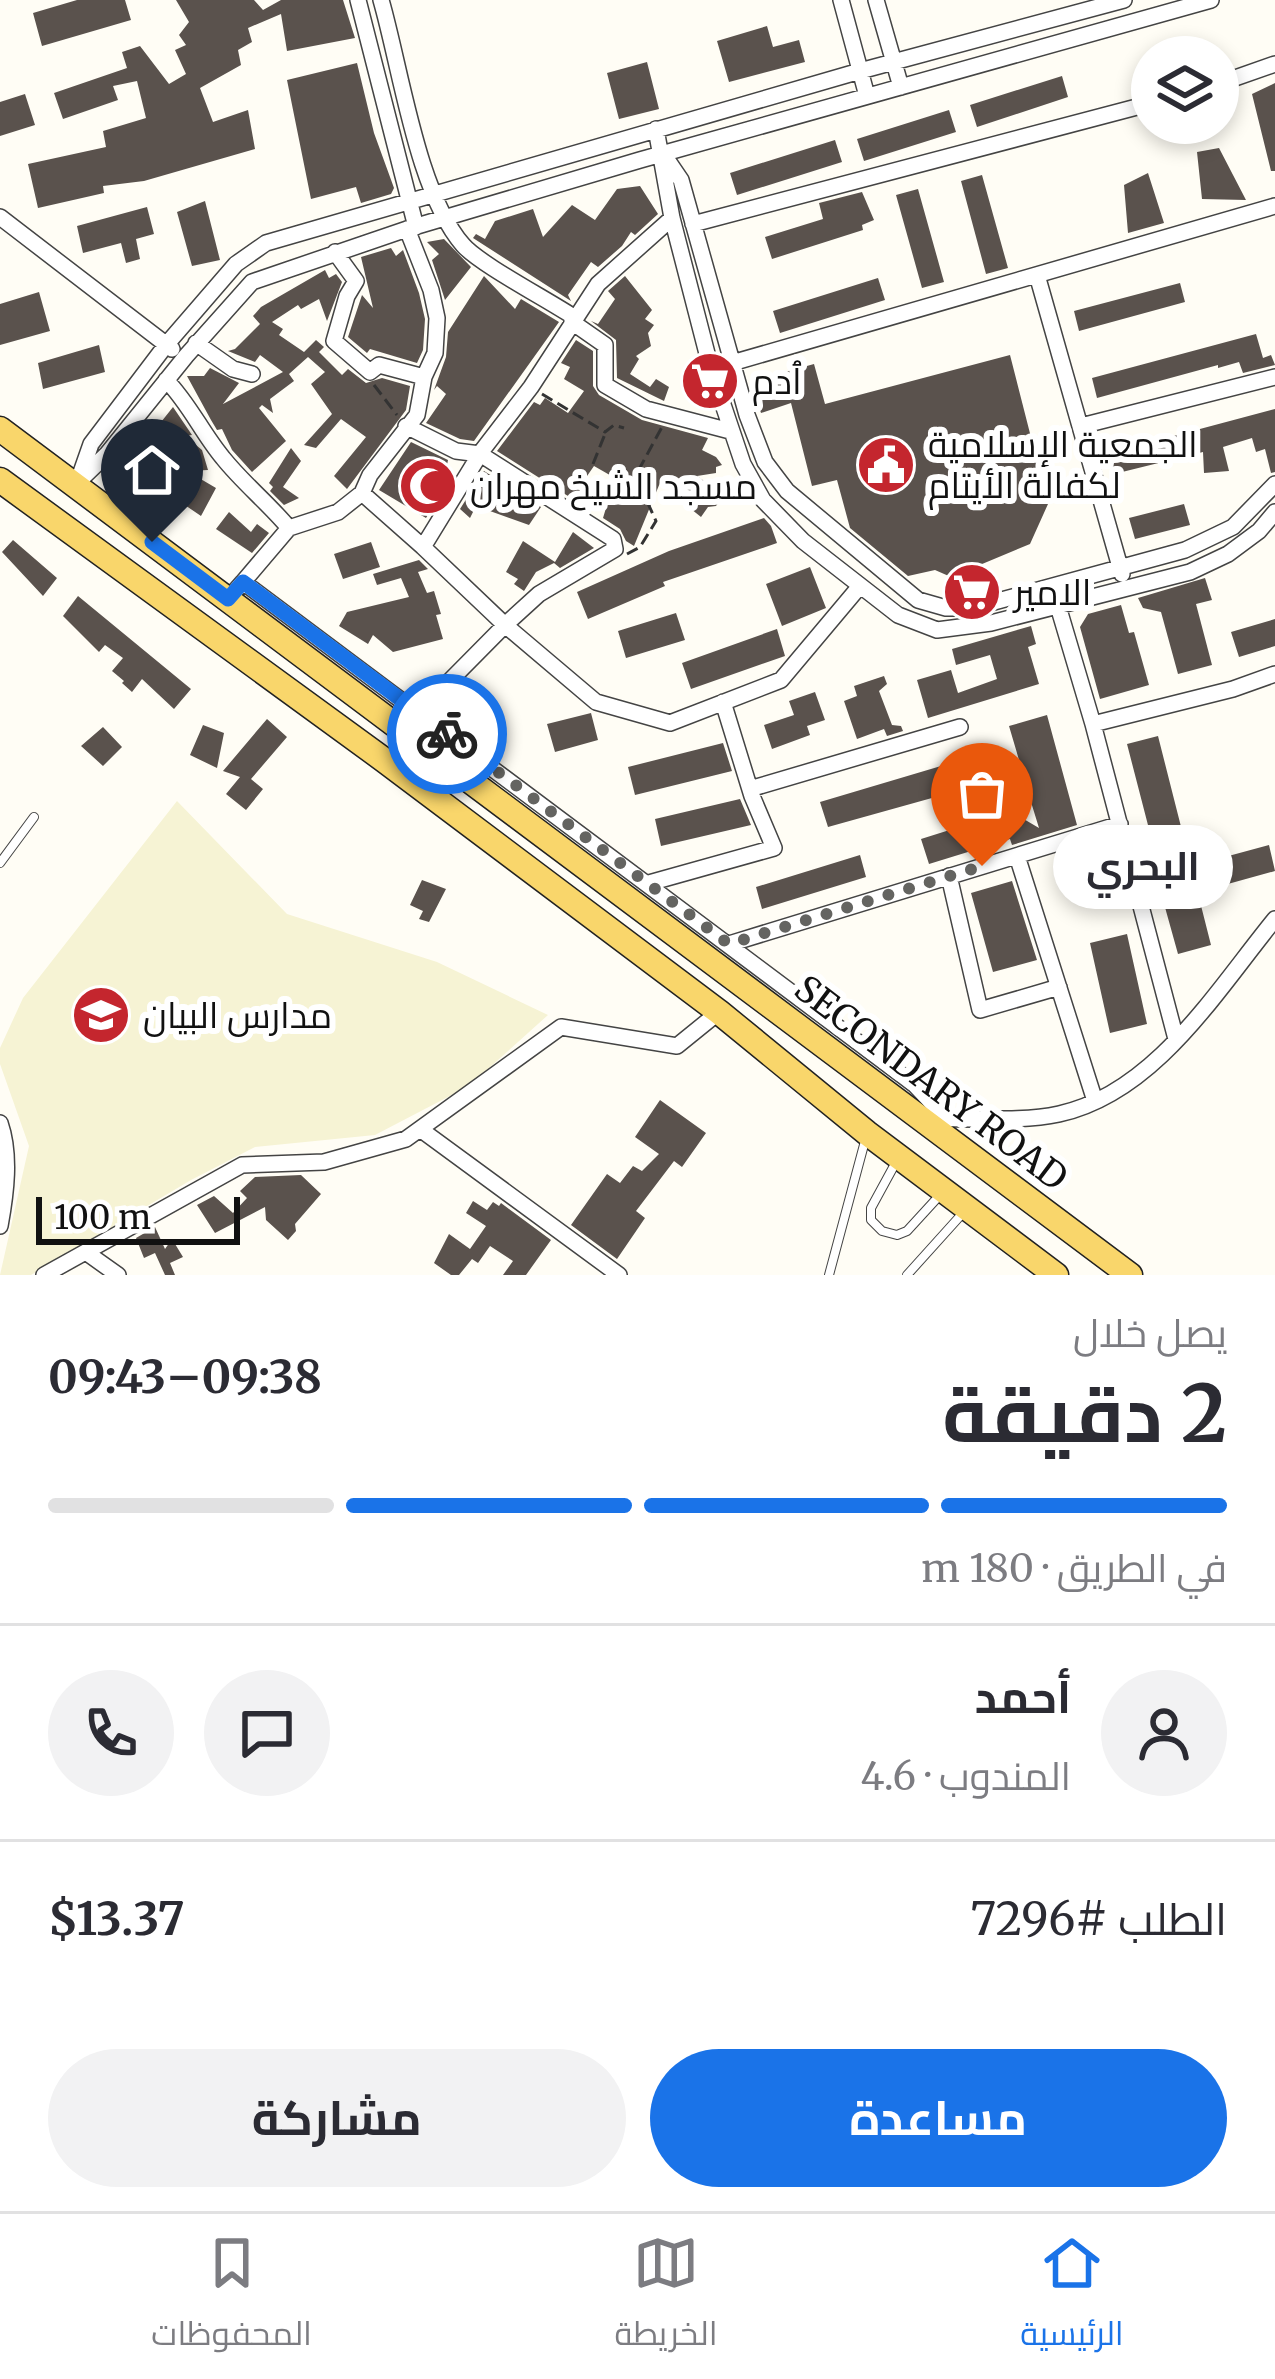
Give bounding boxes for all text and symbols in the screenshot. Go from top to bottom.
map controls [1131,36,1239,144]
button: layers [1131,36,1239,144]
supermarket icon: ٱدم [679,350,741,412]
place label: ٱدم [752,359,802,406]
pin [101,419,203,542]
place label: الجمعية الإسلامية لكفالة الأيتام [928,422,1198,510]
public building icon: الجمعية الإسلامية لكفالة الأيتام [855,434,917,496]
icon: home [119,437,185,503]
mosque icon: مسجد الشيخ مهران [397,455,459,517]
place label: مسجد الشيخ مهران [470,464,757,511]
supermarket icon: الامير [941,561,1003,623]
place label: الامير [1012,570,1091,615]
courier [387,674,507,794]
icon: bike [414,701,480,767]
pin [931,743,1033,866]
icon: bag [949,761,1015,827]
callout: البحري [1054,824,1234,908]
text: البحري [1086,842,1200,891]
street label: SECONDARY ROAD [786,966,1076,1200]
school or university icon: مدارس البيان [70,984,132,1046]
place label: مدارس البيان [143,993,332,1038]
scale bar [36,1191,240,1244]
text: 100 m [54,1197,151,1238]
text: يصل خلال [1073,1309,1227,1358]
text: 09:38–09:43 [48,1349,322,1405]
text: 2 دقيقة [942,1365,1227,1463]
text: في الطريق · 180 m [921,1544,1227,1593]
text: أحمد [975,1669,1071,1725]
button: phone [48,1670,174,1796]
button: chat [204,1670,330,1796]
button: person [1101,1670,1227,1796]
text: المندوب · 4.6 [861,1752,1071,1801]
text: $13.37 [48,1891,185,1947]
text: الطلب #7296 [971,1891,1227,1947]
button: مشاركة [48,2049,626,2187]
button: مساعدة [650,2049,1227,2187]
tab: المحفوظات [151,2230,312,2364]
tab: الخريطة [615,2230,718,2364]
tab: الرئيسية [1020,2230,1124,2364]

